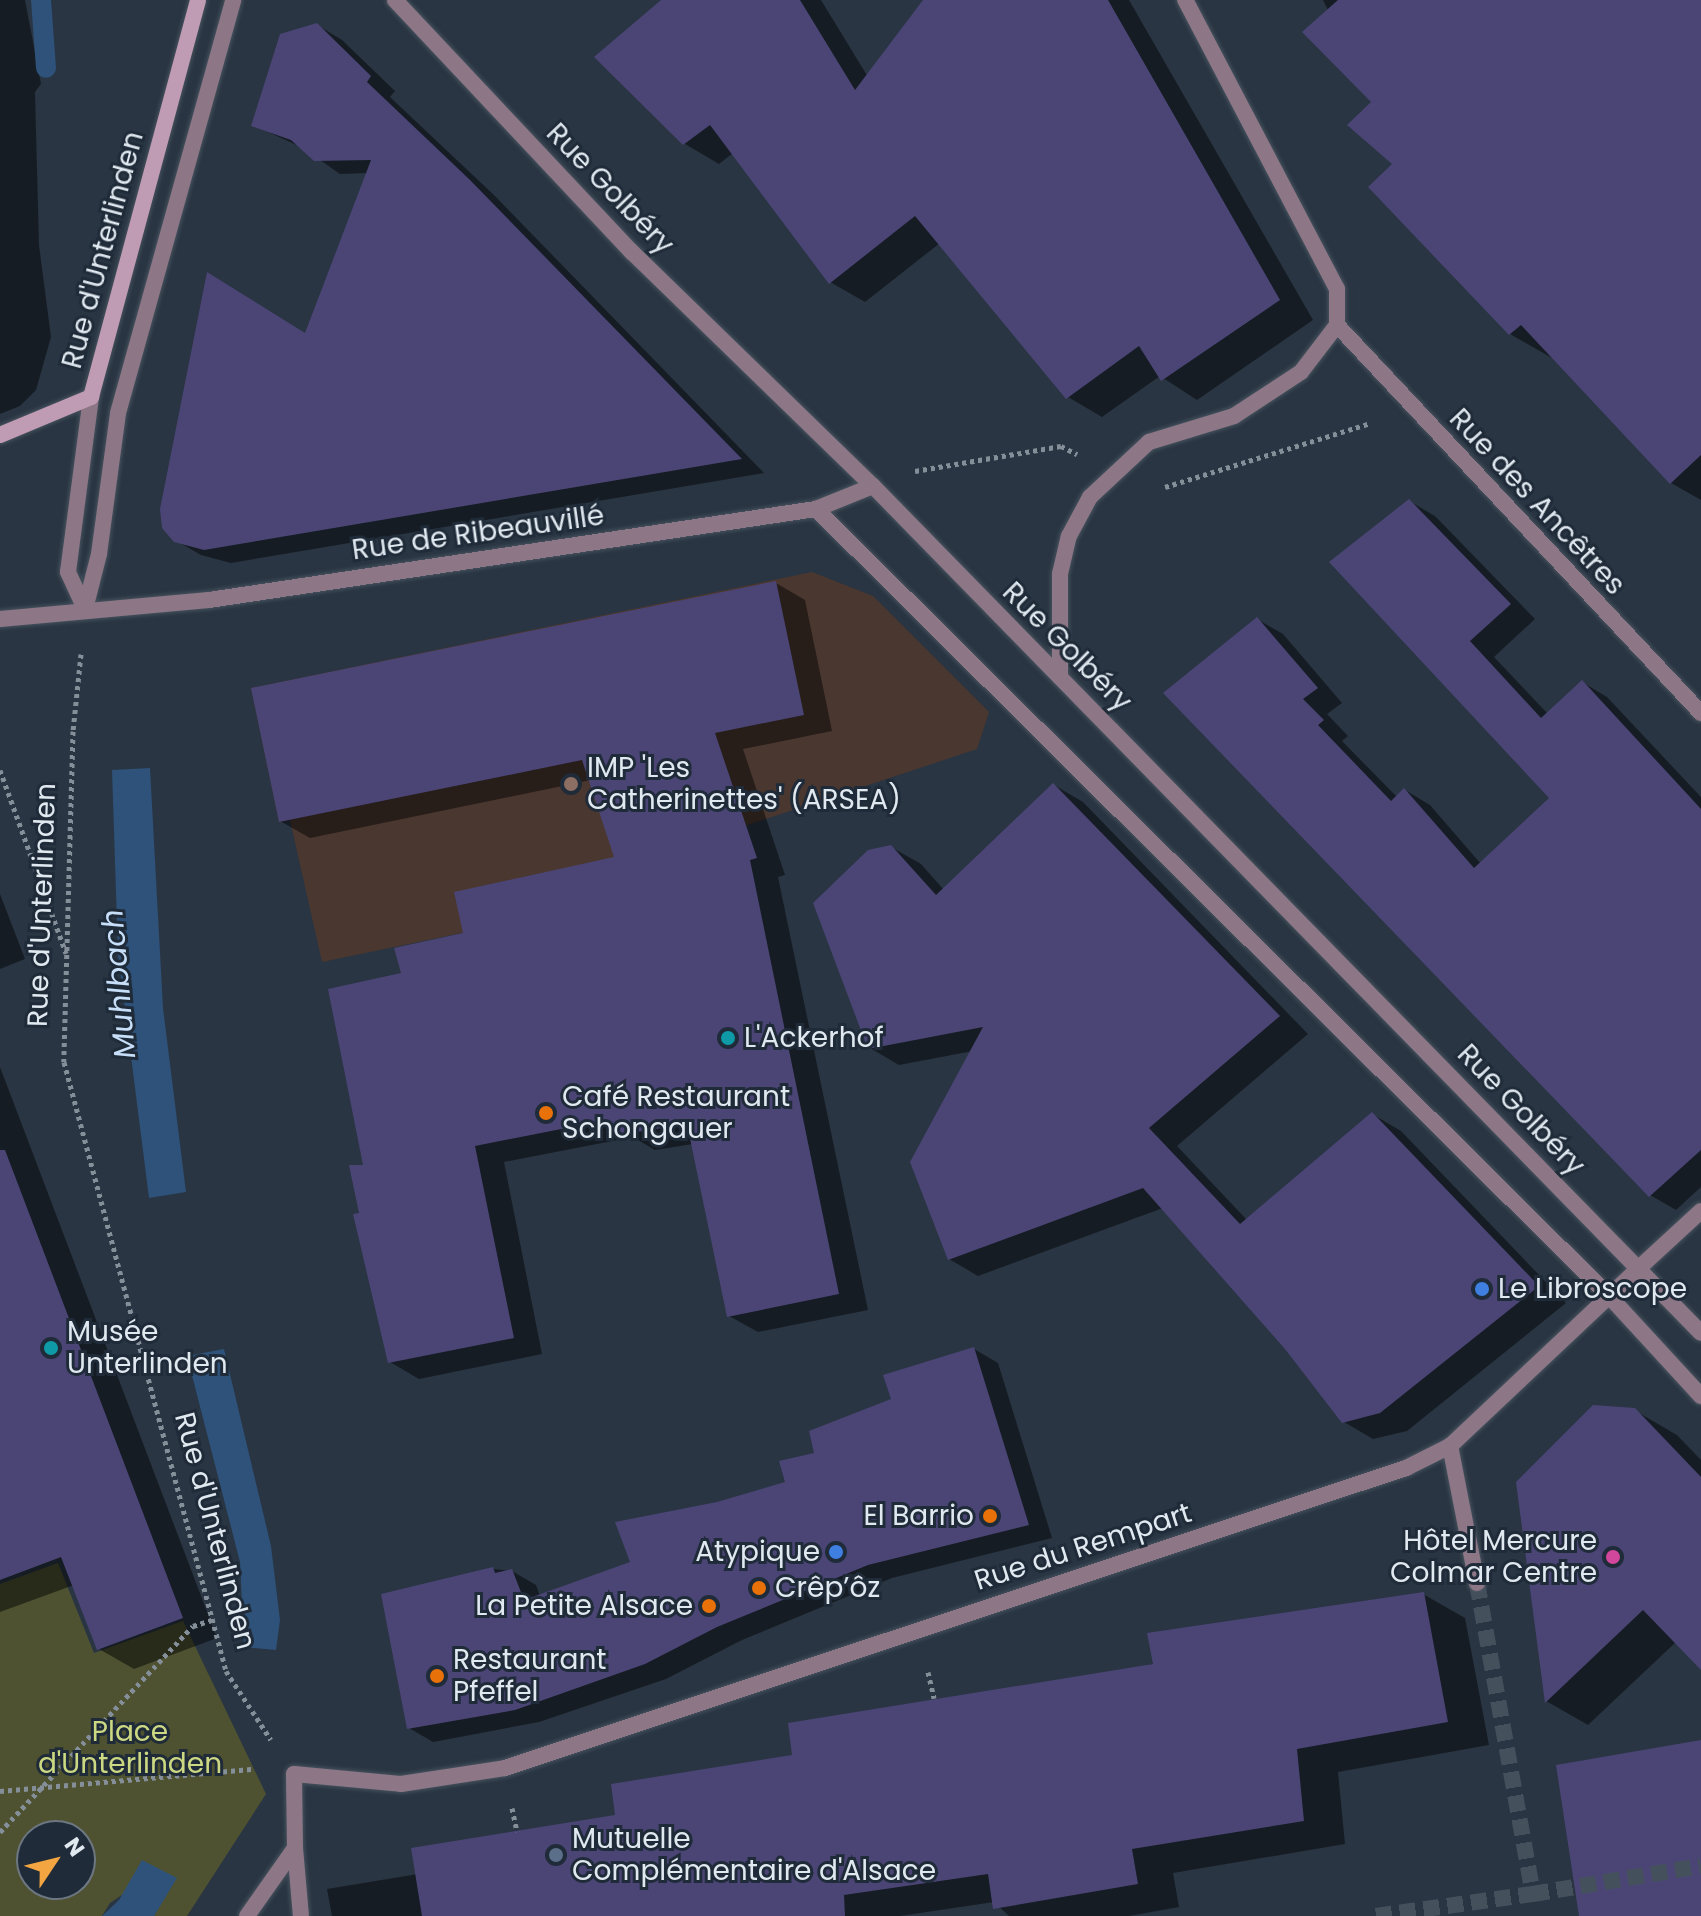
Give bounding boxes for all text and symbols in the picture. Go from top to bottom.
street label: Rue Golbéry [539,117,681,261]
street label: Rue d'Unterlinden [55,128,151,372]
street label: Rue des Ancêtres [1442,402,1632,602]
street label: Rue de Ribeauvillé [350,499,606,567]
street label: Rue Golbéry [995,575,1139,719]
place label: IMP 'Les Catherinettes' (ARSEA) [587,751,901,817]
marker: IMP 'Les Catherinettes' (ARSEA) [562,775,580,793]
street label: Rue d'Unterlinden [21,783,63,1027]
water label: Muhlbach [95,908,143,1060]
place label: L'Ackerhof [744,1021,884,1055]
marker: L'Ackerhof [719,1029,737,1047]
street label: Rue Golbéry [1450,1038,1592,1182]
place label: Café Restaurant Schongauer [562,1080,790,1146]
marker: Café Restaurant Schongauer [537,1104,555,1122]
place label: Le Libroscope [1498,1272,1687,1306]
marker: Le Libroscope [1473,1280,1491,1298]
place label: Musée Unterlinden [67,1315,228,1381]
marker: Musée Unterlinden [42,1339,60,1357]
street label: Rue d'Unterlinden [167,1409,263,1653]
street label: Rue du Rempart [970,1496,1196,1598]
place label: El Barrio [863,1499,974,1533]
marker: El Barrio [981,1507,999,1525]
place label: Hôtel Mercure Colmar Centre [1390,1524,1597,1590]
place label: Atypique [695,1535,820,1569]
marker: Atypique [827,1543,845,1561]
marker: Hôtel Mercure Colmar Centre [1604,1548,1622,1566]
place label: Crêp’ôz [775,1571,880,1605]
marker: Crêp’ôz [750,1579,768,1597]
place label: La Petite Alsace [475,1589,693,1623]
marker: La Petite Alsace [700,1597,718,1615]
place label: Restaurant Pfeffel [453,1643,607,1709]
marker: Restaurant Pfeffel [428,1667,446,1685]
park label: Place d'Unterlinden [38,1715,222,1781]
north arrow [16,1820,96,1900]
place label: Mutuelle Complémentaire d'Alsace [572,1822,936,1888]
text: N [57,1831,92,1863]
marker: Mutuelle Complémentaire d'Alsace [547,1846,565,1864]

